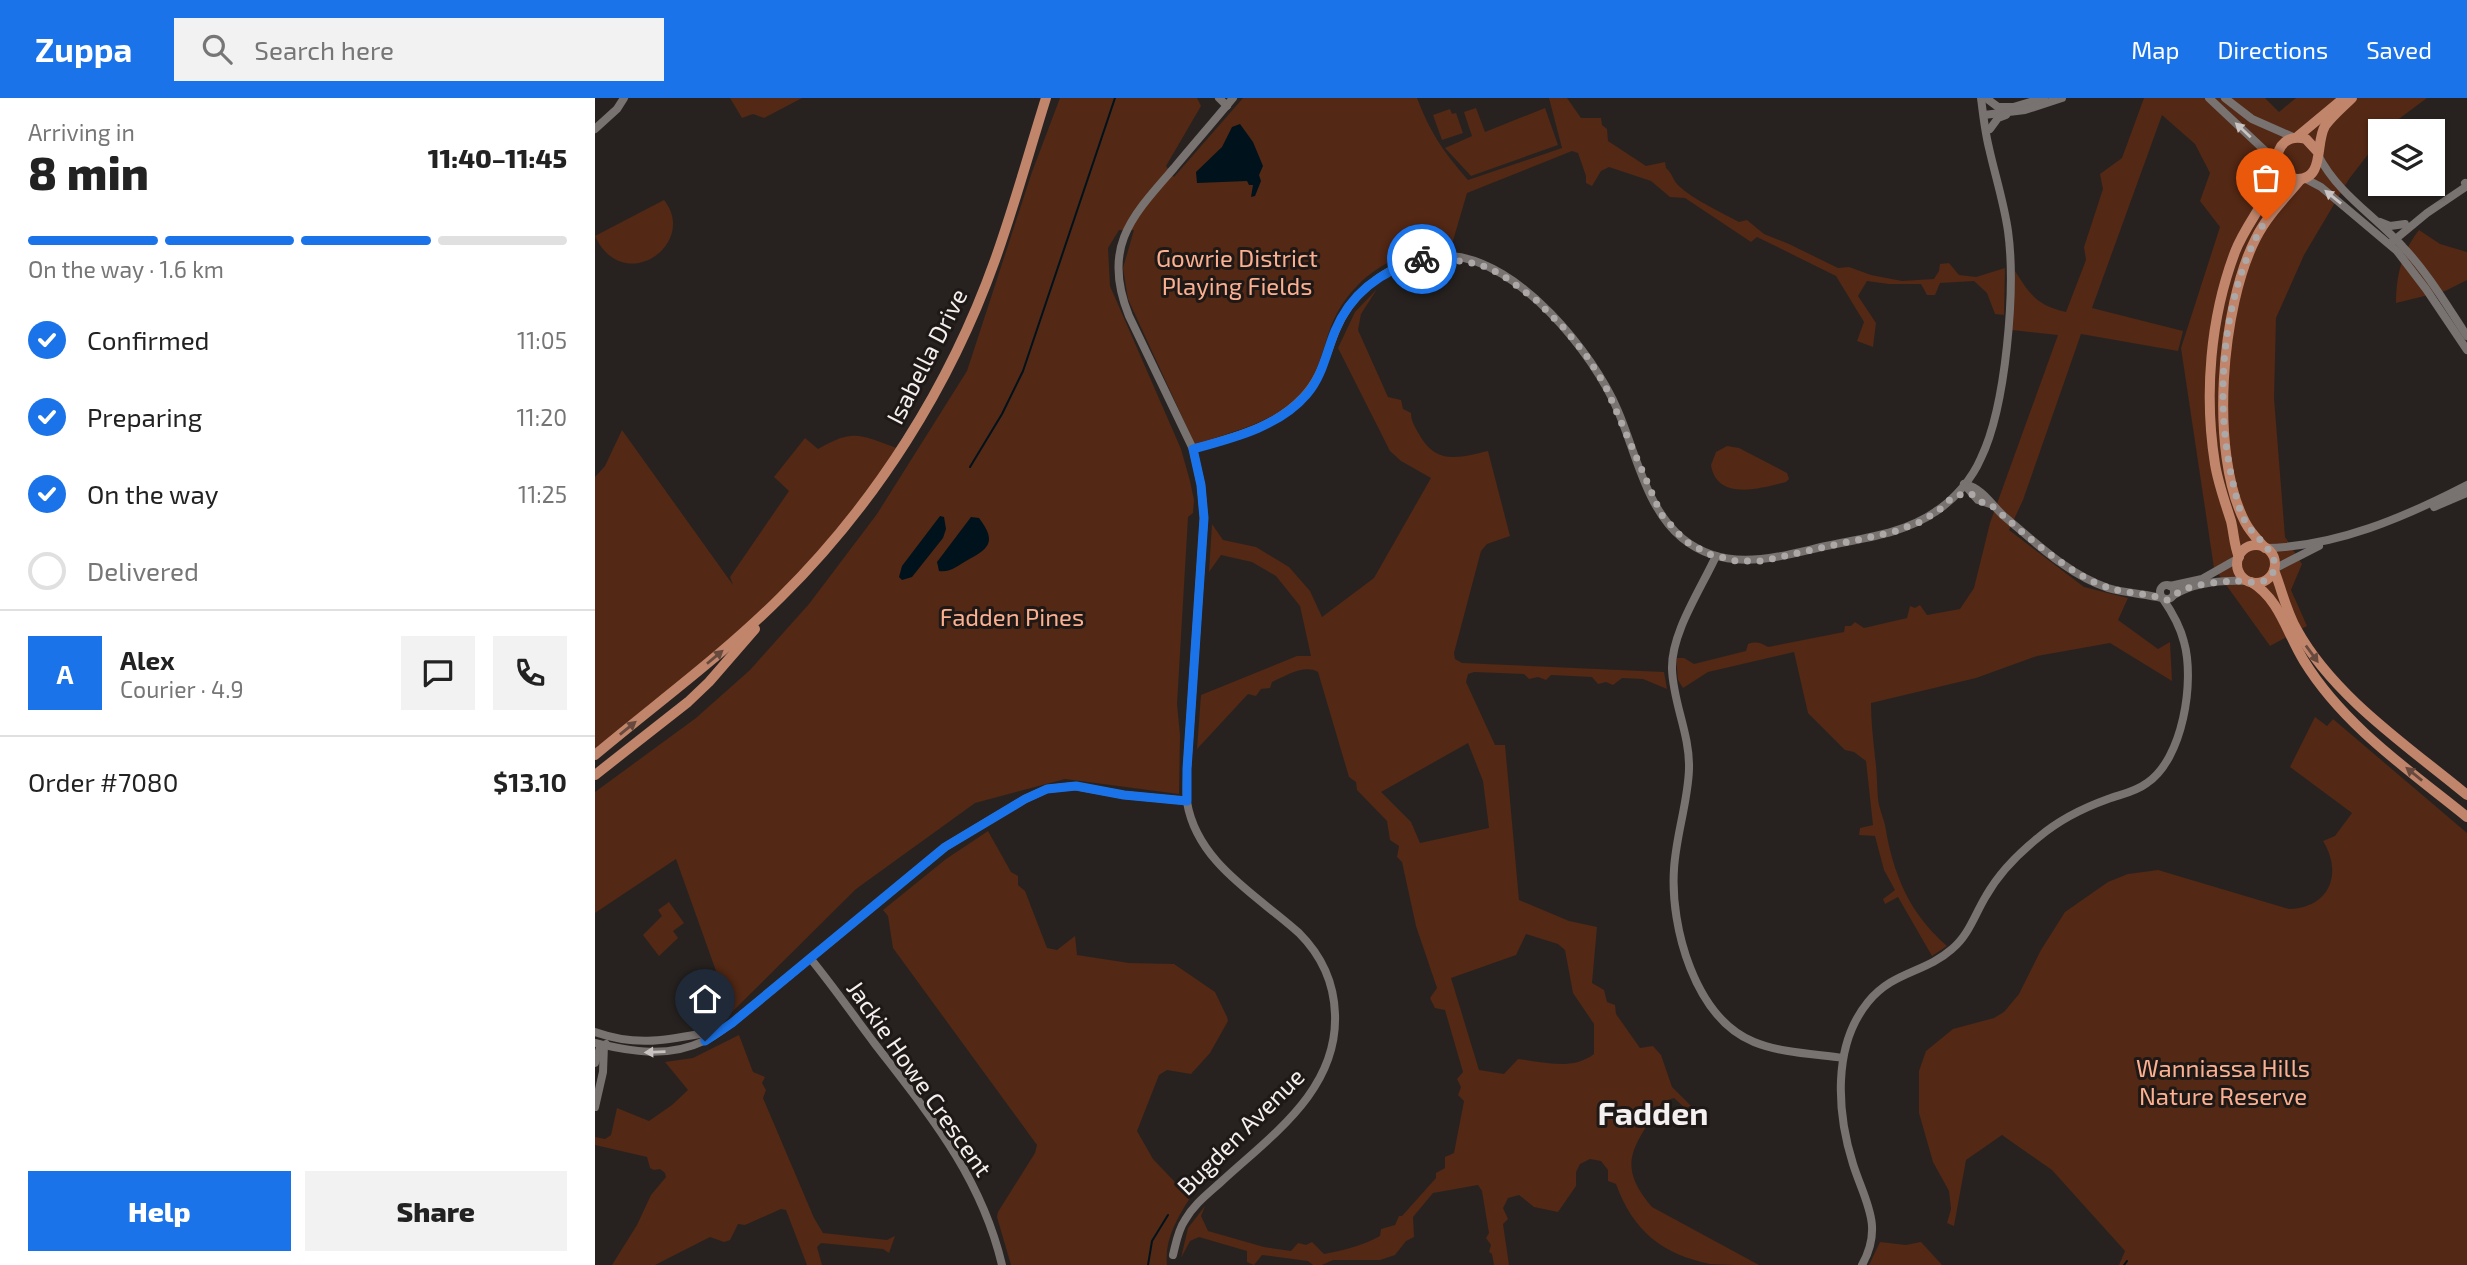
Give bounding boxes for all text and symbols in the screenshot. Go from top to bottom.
search box [174,18,664,81]
text: Zuppa [35,29,132,69]
icon: search [198,30,236,68]
text: Search here [254,34,394,65]
text: Map [2131,35,2179,64]
text: Directions [2217,35,2328,64]
text: Saved [2366,35,2432,64]
text: Arriving in [28,118,135,146]
map controls [2368,119,2445,196]
button: layers [2368,119,2445,196]
one-way arrow [2235,122,2252,138]
text: 11:40–11:45 [428,142,567,173]
text: 8 min [28,144,149,199]
pin [2236,148,2296,220]
icon: bag [2247,159,2285,197]
one-way arrow [2325,190,2342,205]
courier [1387,224,1457,294]
icon: bike [1403,240,1441,278]
park label: Gowrie District Playing Fields [1156,243,1318,300]
text: On the way · 1.6 km [28,255,224,283]
street label: Isabella Drive [879,283,973,429]
icon: check [28,321,66,359]
text: Confirmed [87,324,210,355]
text: 11:05 [517,326,567,354]
icon: check [28,398,66,436]
text: Preparing [87,401,202,432]
text: 11:20 [516,403,567,431]
icon: check [28,475,66,513]
text: On the way [87,478,218,509]
text: 11:25 [518,480,567,508]
text: Delivered [87,555,199,586]
park label: Fadden Pines [940,602,1084,631]
button: chat [401,636,475,710]
button: phone [493,636,567,710]
text: Alex [120,644,175,675]
one-way arrow [2305,644,2320,662]
one-way arrow [706,650,723,665]
text: A [57,658,73,689]
text: Courier · 4.9 [120,675,244,703]
one-way arrow [619,720,637,735]
text: Order #7080 [28,766,178,797]
text: $13.10 [493,766,567,797]
one-way arrow [2406,767,2423,782]
pin [675,969,735,1041]
street label: Jackie Howe Crescent [841,974,999,1182]
icon: home [686,980,724,1018]
one-way arrow [644,1046,666,1057]
park label: Wanniassa Hills Nature Reserve [2136,1053,2310,1110]
street label: Bugden Avenue [1170,1061,1310,1201]
district label: Fadden [1598,1093,1708,1131]
button: Help [28,1171,291,1251]
button: Share [305,1171,567,1251]

